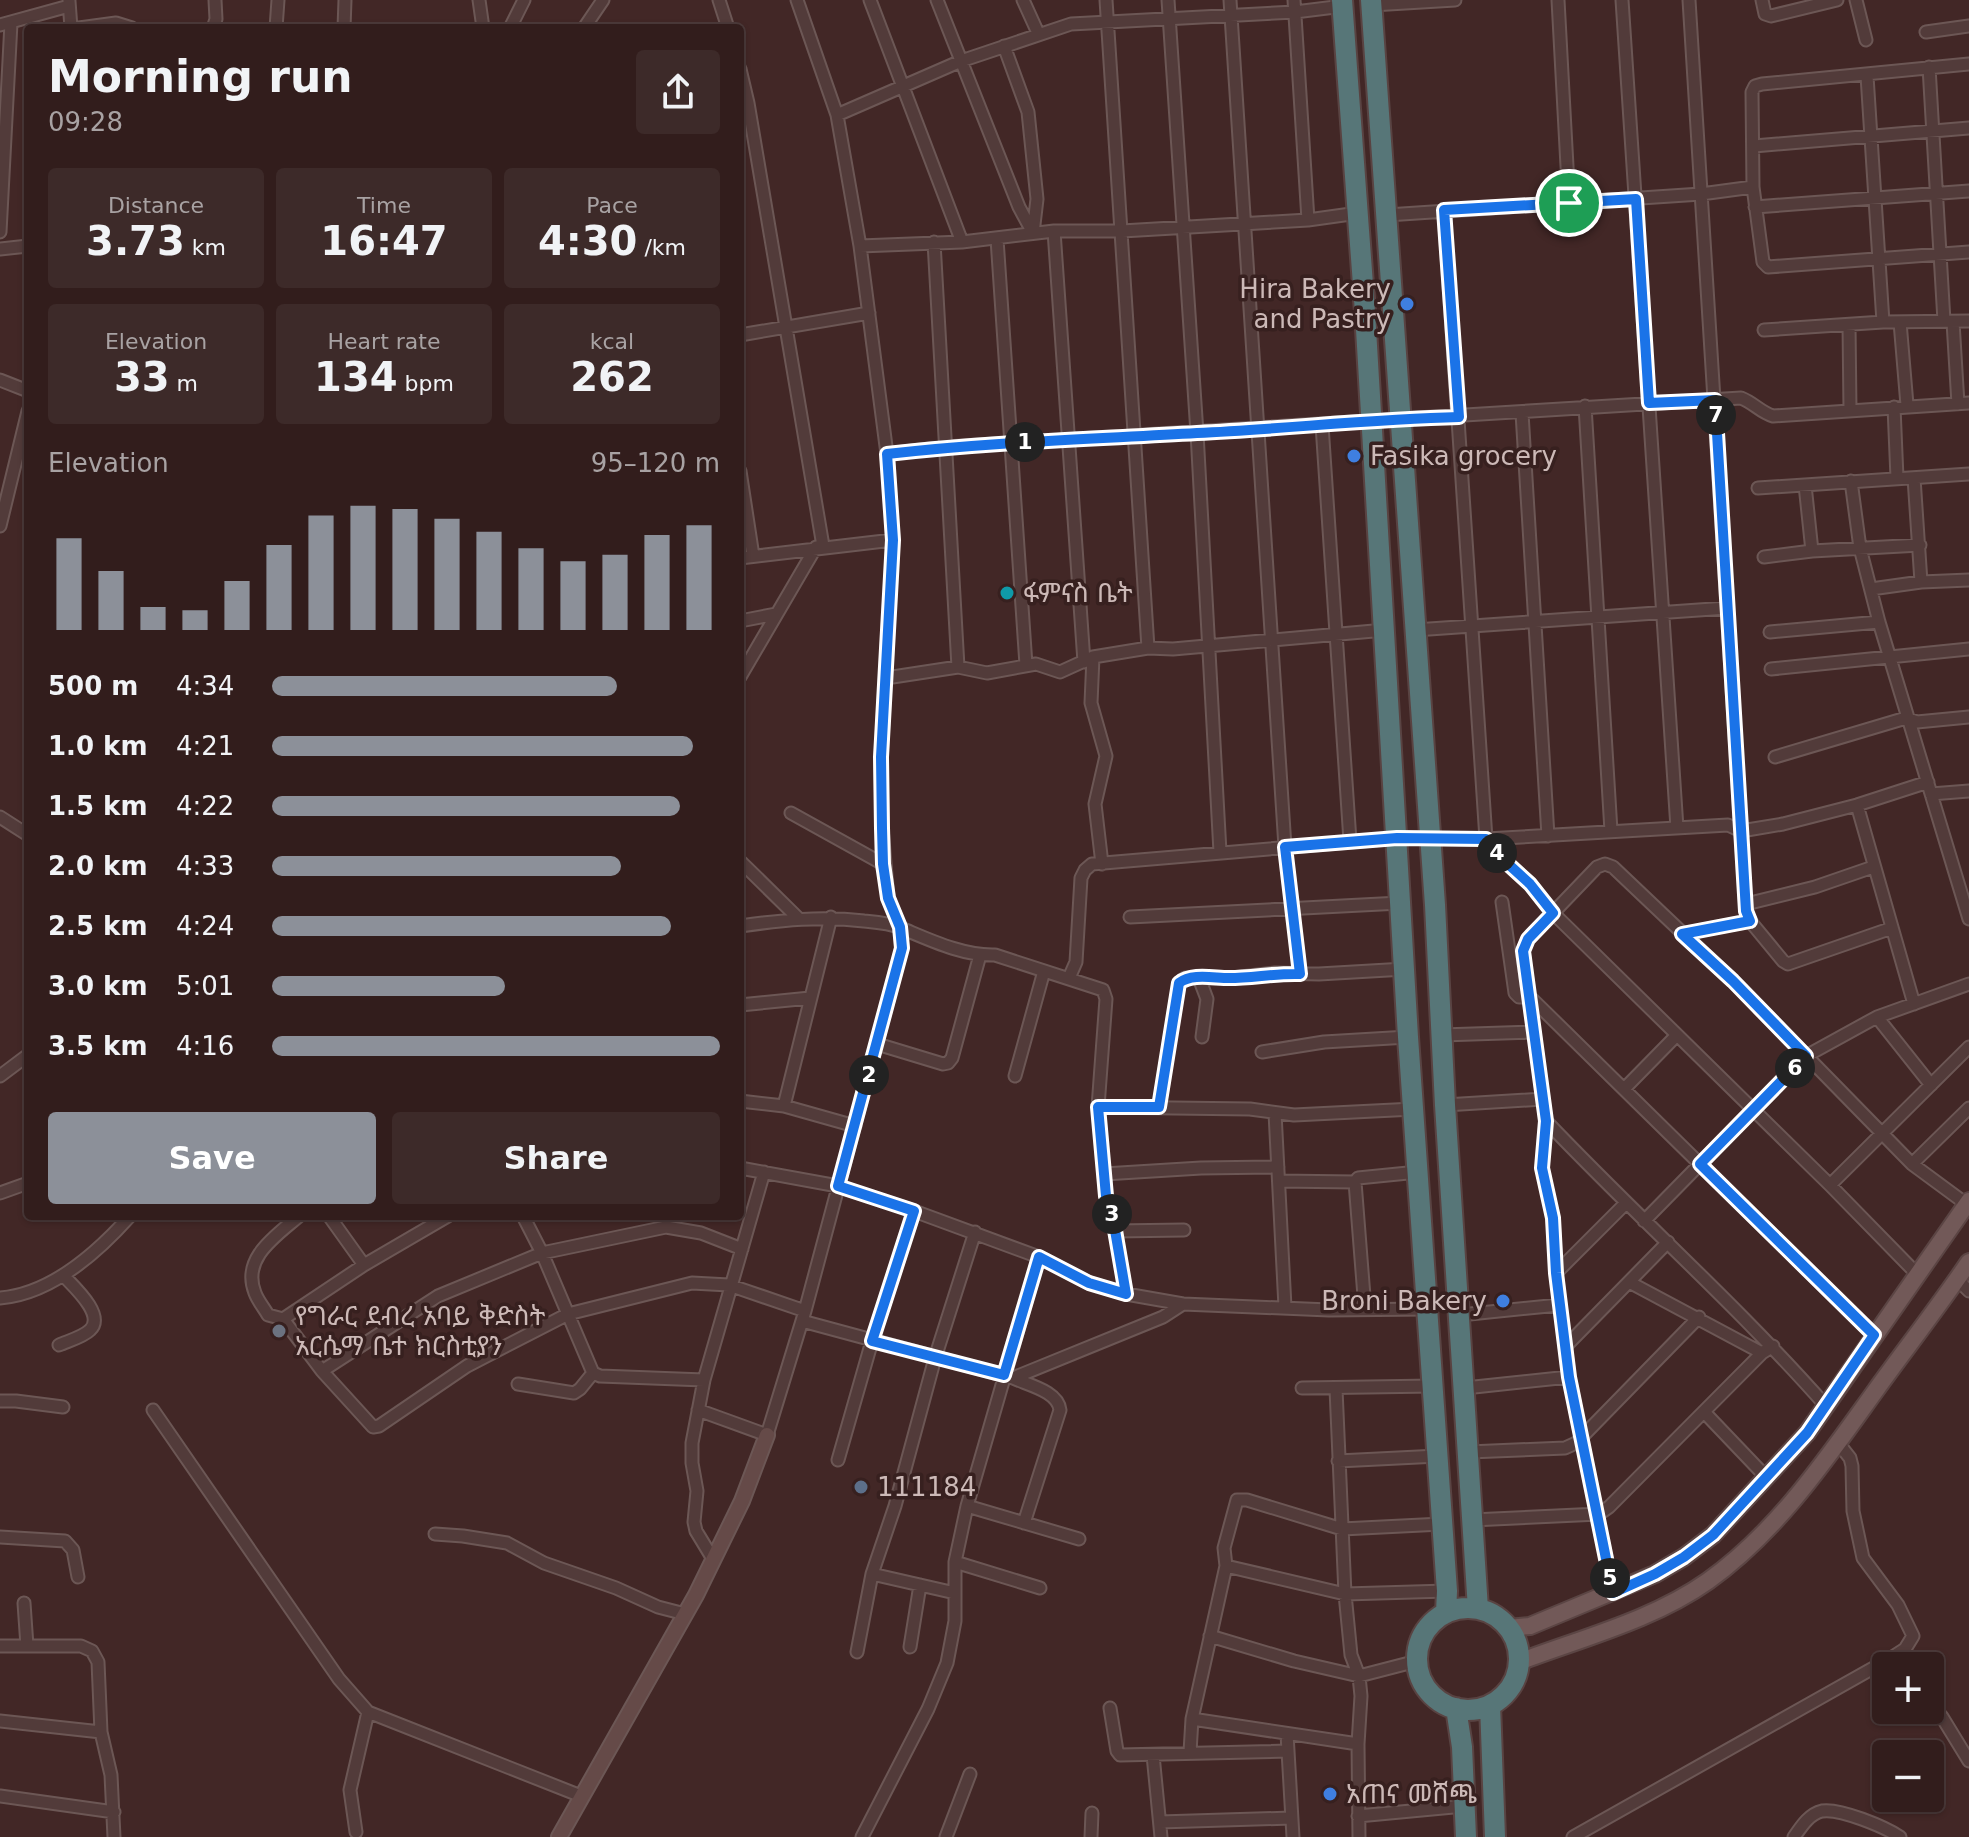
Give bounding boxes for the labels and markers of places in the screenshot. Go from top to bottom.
pin [1535,169,1603,237]
place label: Hira Bakery and Pastry [1239,274,1391,334]
marker: Hira Bakery and Pastry [1398,295,1416,313]
pin: 7 [1696,395,1736,435]
pin: 1 [1005,422,1045,462]
place label: Fasika grocery [1370,441,1557,471]
marker: Fasika grocery [1345,447,1363,465]
place label: ፋምናስ ቤት [1023,578,1133,608]
marker: ፋምናስ ቤት [998,584,1016,602]
pin: 4 [1477,833,1517,873]
pin: 6 [1775,1048,1815,1088]
pin: 2 [849,1055,889,1095]
pin: 3 [1092,1194,1132,1234]
place label: Broni Bakery [1321,1286,1487,1316]
marker: Broni Bakery [1494,1292,1512,1310]
place label: የግራር ደብረ አባይ ቅድስት አርሴማ ቤተ ክርስቲያን [295,1301,546,1361]
marker: የግራር ደብረ አባይ ቅድስት አርሴማ ቤተ ክርስቲያን [270,1322,288,1340]
place label: 111184 [877,1472,976,1502]
marker: 111184 [852,1478,870,1496]
pin: 5 [1590,1558,1630,1598]
place label: አጠና መሸጫ [1346,1779,1478,1809]
marker: አጠና መሸጫ [1321,1785,1339,1803]

